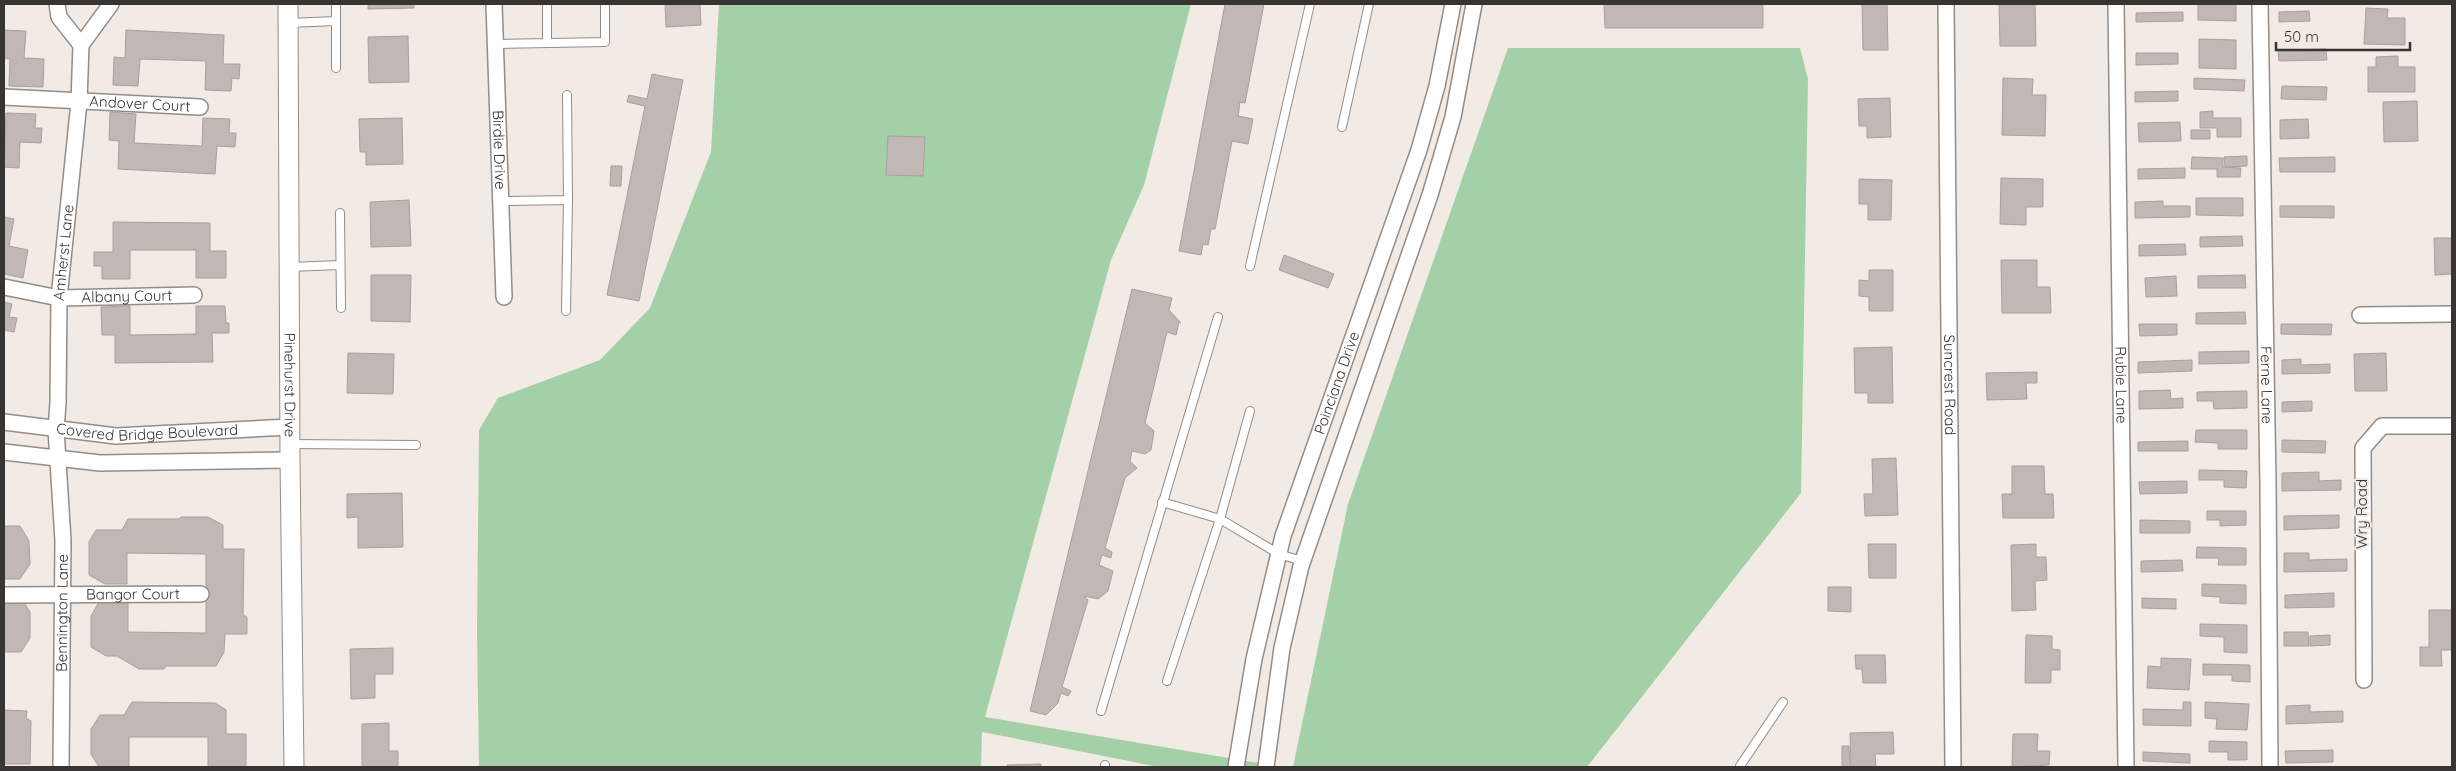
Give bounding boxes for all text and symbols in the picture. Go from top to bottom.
scale bar [2276,20,2410,52]
text: 50 m [2284,27,2319,46]
street label: Andover Court [89,91,191,115]
street label: Birdie Drive [489,110,510,190]
street label: Amherst Lane [49,203,77,302]
street label: Albany Court [81,285,173,306]
street label: Poinciana Drive [1310,329,1363,437]
street label: Pinehurst Drive [280,333,300,437]
street label: Suncrest Road [1940,334,1960,435]
street label: Rubie Lane [2111,346,2132,424]
street label: Ferne Lane [2257,346,2277,424]
street label: Covered Bridge Boulevard [55,419,239,445]
street label: Wry Road [2352,479,2371,549]
street label: Bennington Lane [52,554,72,672]
street label: Bangor Court [86,584,180,604]

